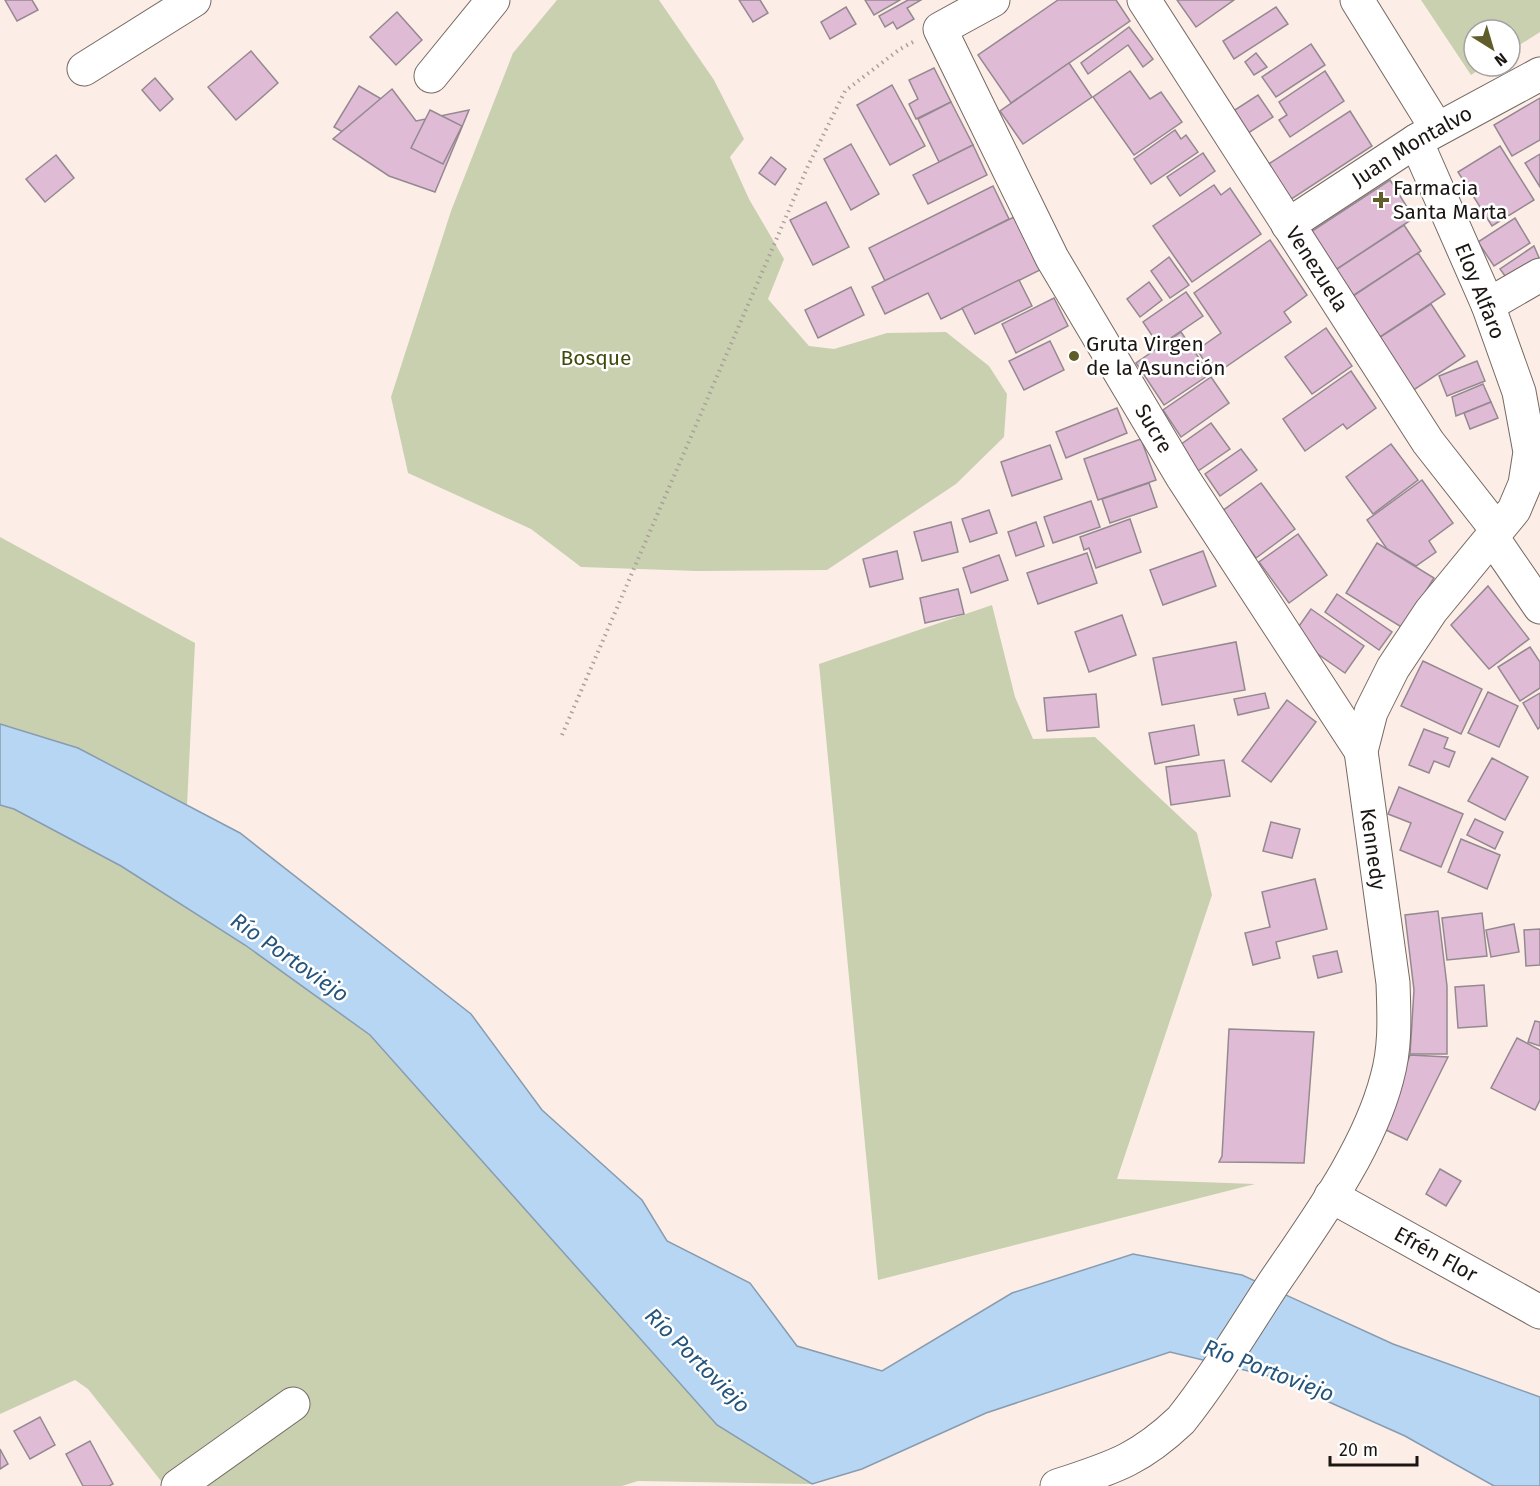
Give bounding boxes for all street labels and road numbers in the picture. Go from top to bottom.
street label: Juan Montalvo [1347,100,1477,193]
street label: Venezuela [1280,222,1354,317]
street label: Eloy Alfaro [1449,239,1511,343]
street label: Sucre [1129,399,1178,458]
street label: Kennedy [1354,806,1392,892]
street label: Efrén Flor [1390,1221,1482,1288]

